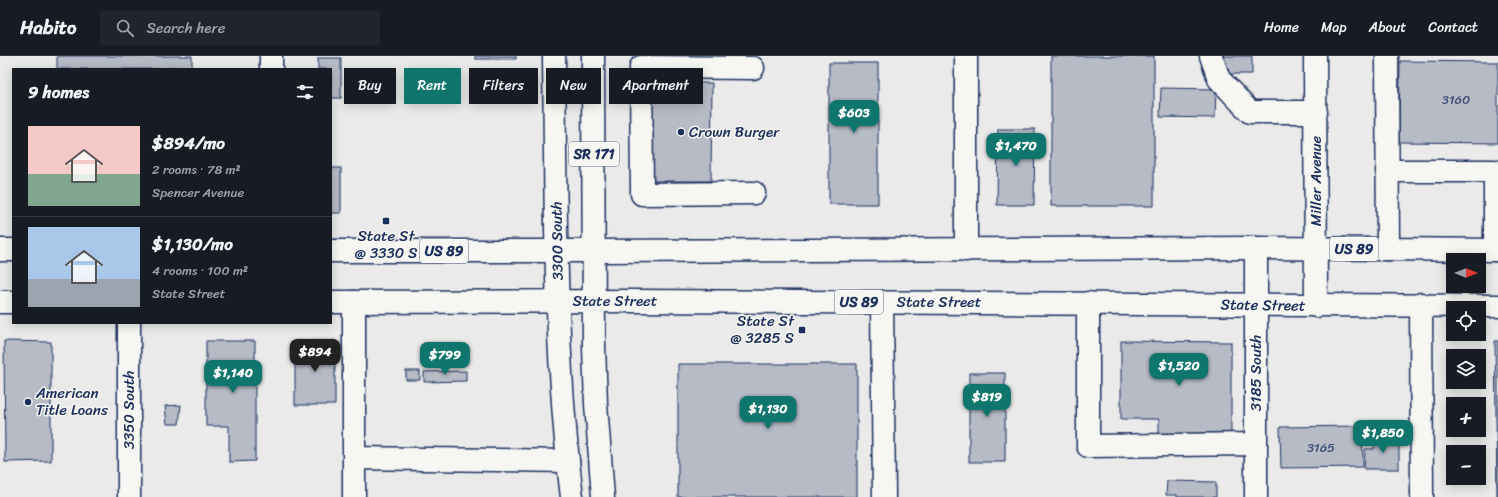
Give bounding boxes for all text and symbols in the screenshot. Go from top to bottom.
search box [100,10,380,46]
text: Habito [20,11,76,44]
text: Search here [146,15,225,41]
text: Home [1264,15,1299,40]
text: Map [1321,15,1347,40]
text: About [1369,15,1406,40]
text: Contact [1428,15,1478,40]
icon: search [114,17,136,39]
chip: Buy [344,68,396,104]
chip: Rent [404,68,461,104]
chip: Filters [469,68,538,104]
chip: New [546,68,601,104]
chip: Apartment [609,68,703,104]
text: 9 homes [28,77,89,107]
icon: filters [294,81,316,103]
house number: 3160 [1442,88,1470,111]
pin: $603 [830,100,878,134]
text: $603 [838,101,870,124]
place label: Crown Burger [689,119,780,145]
marker: Crown Burger [676,127,686,137]
text: $894/mo [152,128,225,158]
pin: $1,470 [983,133,1049,167]
text: $1,470 [995,134,1037,157]
street label: Miller Avenue [1303,135,1329,226]
icon: home [60,142,108,190]
road number: SR 171 [569,142,619,166]
text: 2 rooms · 78 m² [152,158,241,181]
text: Spencer Avenue [152,181,244,204]
street label: 3300 South [543,201,571,281]
marker: State St @ 3330 S [381,216,391,226]
place label: State St @ 3330 S [355,223,418,266]
text: $1,130/mo [152,229,233,259]
road number: US 89 [1330,237,1378,261]
road number: US 89 [420,239,468,263]
icon: home [60,243,108,291]
north arrow [1446,253,1486,293]
map controls [1446,253,1486,485]
text: 4 rooms · 100 m² [152,259,248,282]
text: State Street [152,282,225,305]
street label: State Street [573,288,658,314]
street label: State Street [897,289,982,315]
road number: US 89 [835,290,883,314]
street label: State Street [1220,291,1306,319]
button: locate [1446,301,1486,341]
place label: State St @ 3285 S [730,308,795,351]
marker: State St @ 3285 S [797,325,807,335]
street label: 3185 South [1243,335,1269,411]
pin: $894 [291,339,339,373]
text: $894 [299,340,331,363]
pin: $799 [421,342,469,376]
text: $799 [429,343,461,366]
button: layers [1446,349,1486,389]
pin: $1,520 [1146,353,1212,387]
text: $1,520 [1158,354,1200,377]
pin: $1,140 [200,360,266,394]
text: $1,140 [213,361,253,384]
street label: 3350 South [116,371,142,449]
place label: American Title Loans [35,380,108,423]
pin: $819 [963,384,1011,418]
text: $819 [972,385,1002,408]
pin: $1,130 [735,396,801,430]
marker: American Title Loans [23,397,33,407]
text: $1,130 [749,397,787,420]
button: + [1446,397,1486,437]
pin: $1,850 [1350,420,1416,454]
text: $1,850 [1362,421,1404,444]
house number: 3165 [1307,436,1335,459]
button: − [1446,445,1486,485]

